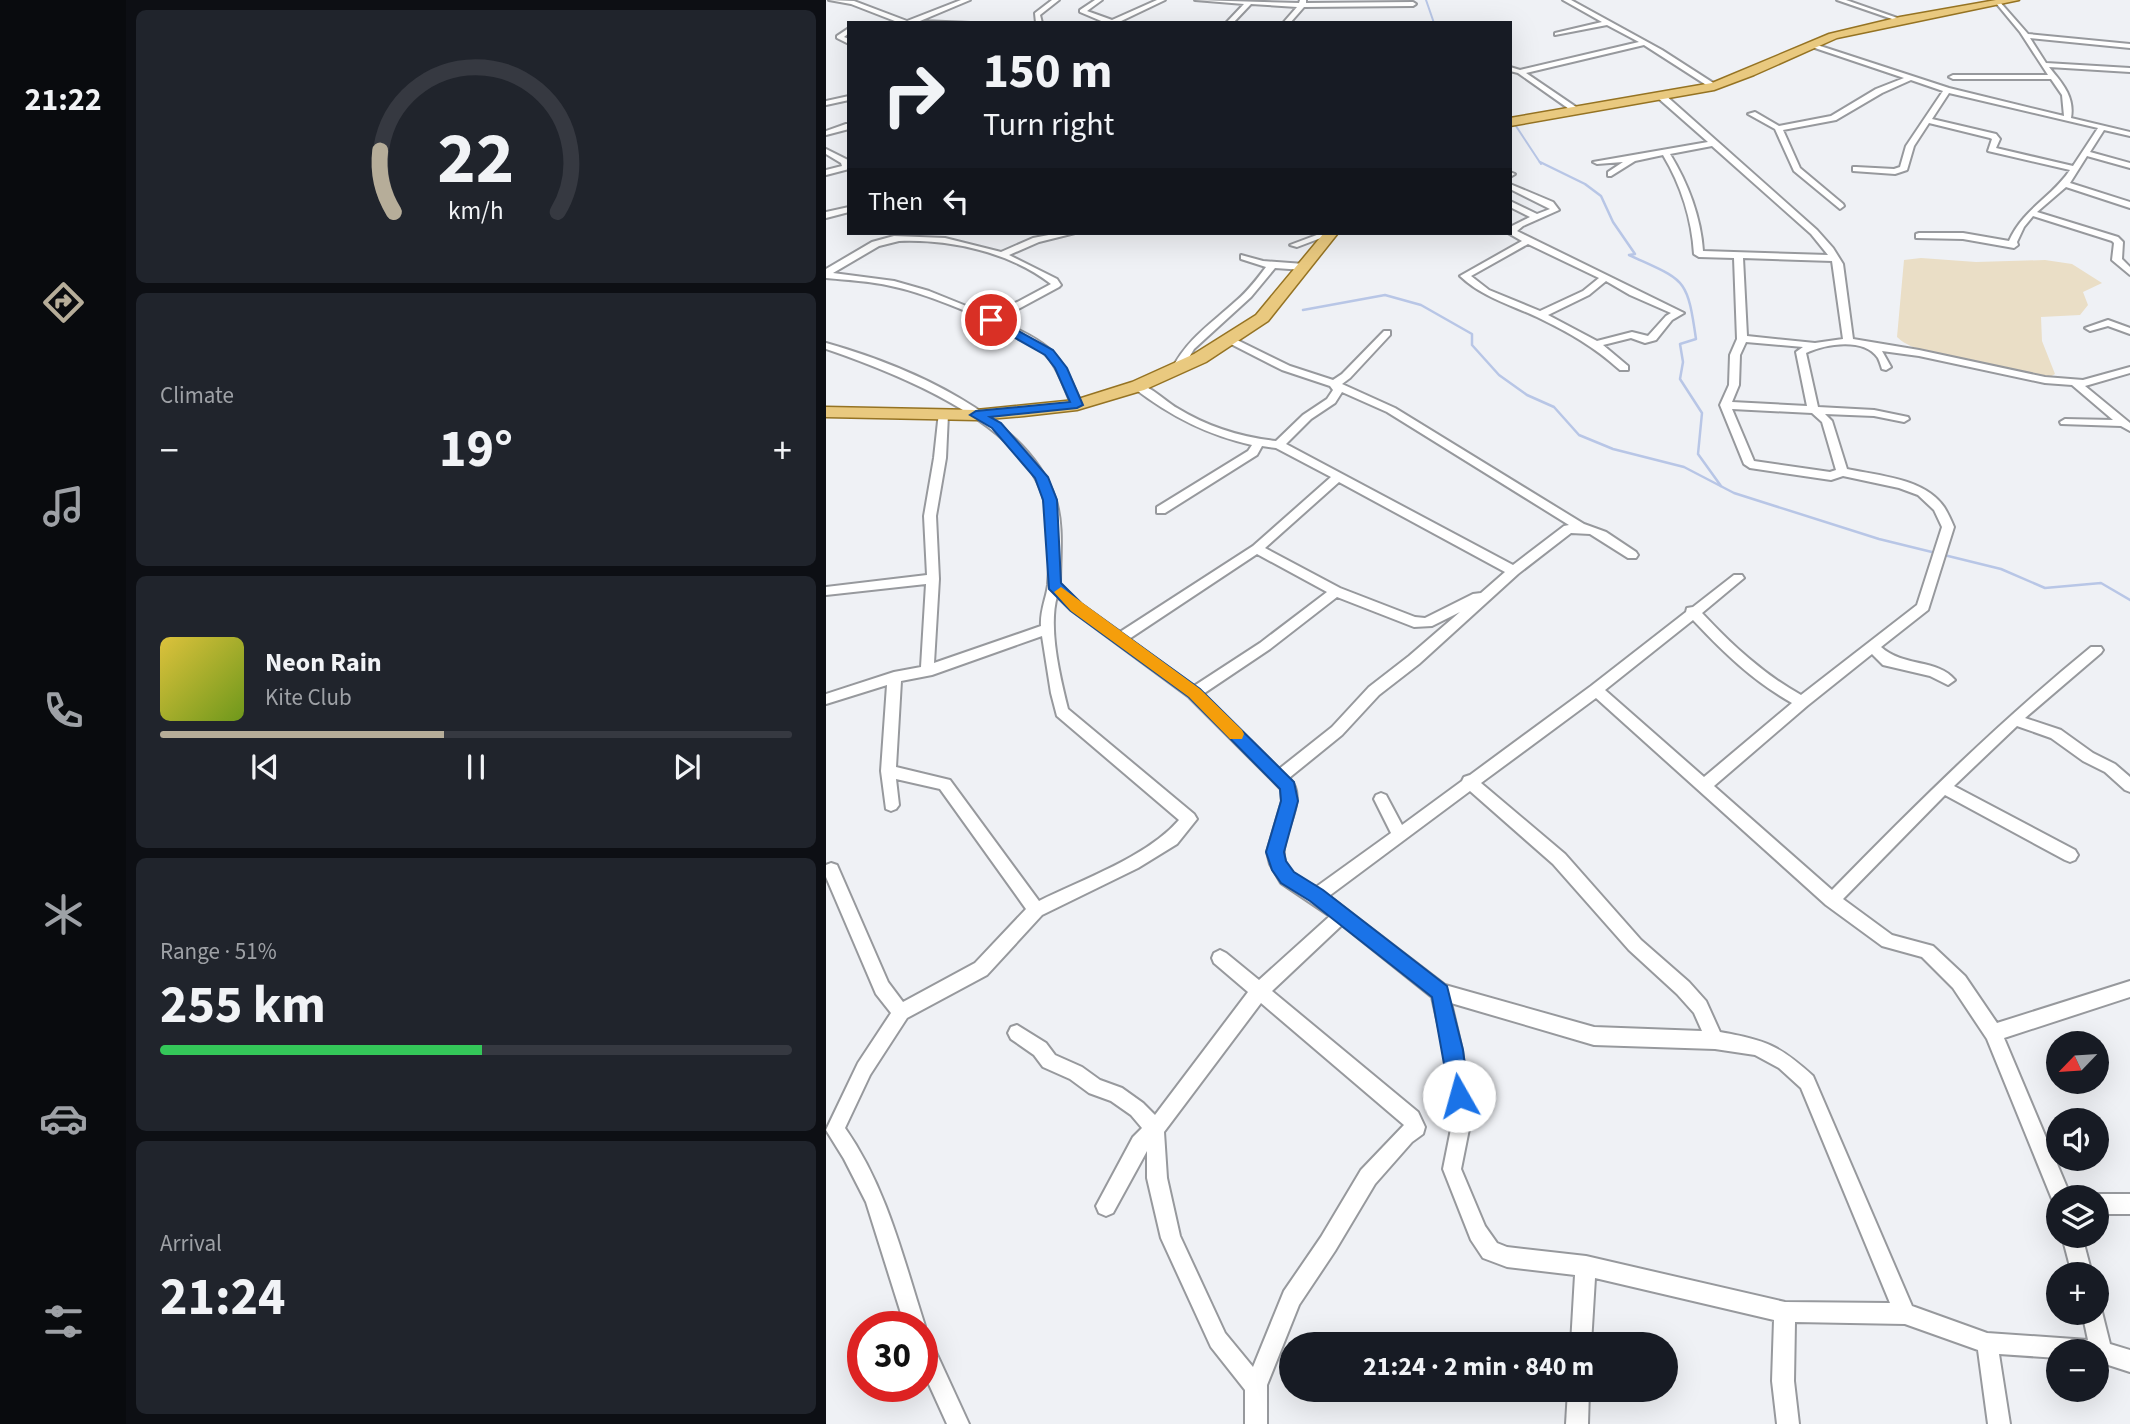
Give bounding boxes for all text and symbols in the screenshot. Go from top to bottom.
text: 150 m [983,37,1112,107]
icon: right [868,49,959,140]
text: 21:22 [24,77,102,123]
text: Turn right [983,102,1114,148]
text: 22 [438,108,514,212]
icon: left [937,182,975,220]
text: Then [868,183,923,220]
text: km/h [448,193,504,229]
icon: directions [39,278,88,327]
pin [961,290,1021,350]
icon: arrive [972,301,1010,339]
text: Climate [160,379,234,412]
text: 19° [439,413,513,487]
text: − [160,424,179,478]
text: + [773,424,792,478]
icon: music [39,482,88,531]
text: Neon Rain [265,644,382,681]
text: Kite Club [265,681,352,714]
icon: phone [39,686,88,735]
icon: previous [246,748,284,786]
icon: pause [457,748,495,786]
icon: next [668,748,706,786]
icon: climate [39,890,88,939]
text: Range · 51% [160,935,277,968]
text: 255 km [160,969,326,1043]
north arrow [2046,1031,2109,1094]
map controls [2046,1031,2109,1402]
position arrow [1422,1059,1496,1133]
icon: car [39,1094,88,1143]
button: sound [2046,1108,2109,1171]
button: layers [2046,1185,2109,1248]
text: Arrival [160,1227,222,1260]
text: 21:24 [160,1261,285,1335]
button: + [2046,1262,2109,1325]
icon: filters [39,1297,88,1346]
speed limit sign: 30 [847,1311,938,1402]
button: − [2046,1339,2109,1402]
text: 21:24 · 2 min · 840 m [1363,1348,1594,1385]

